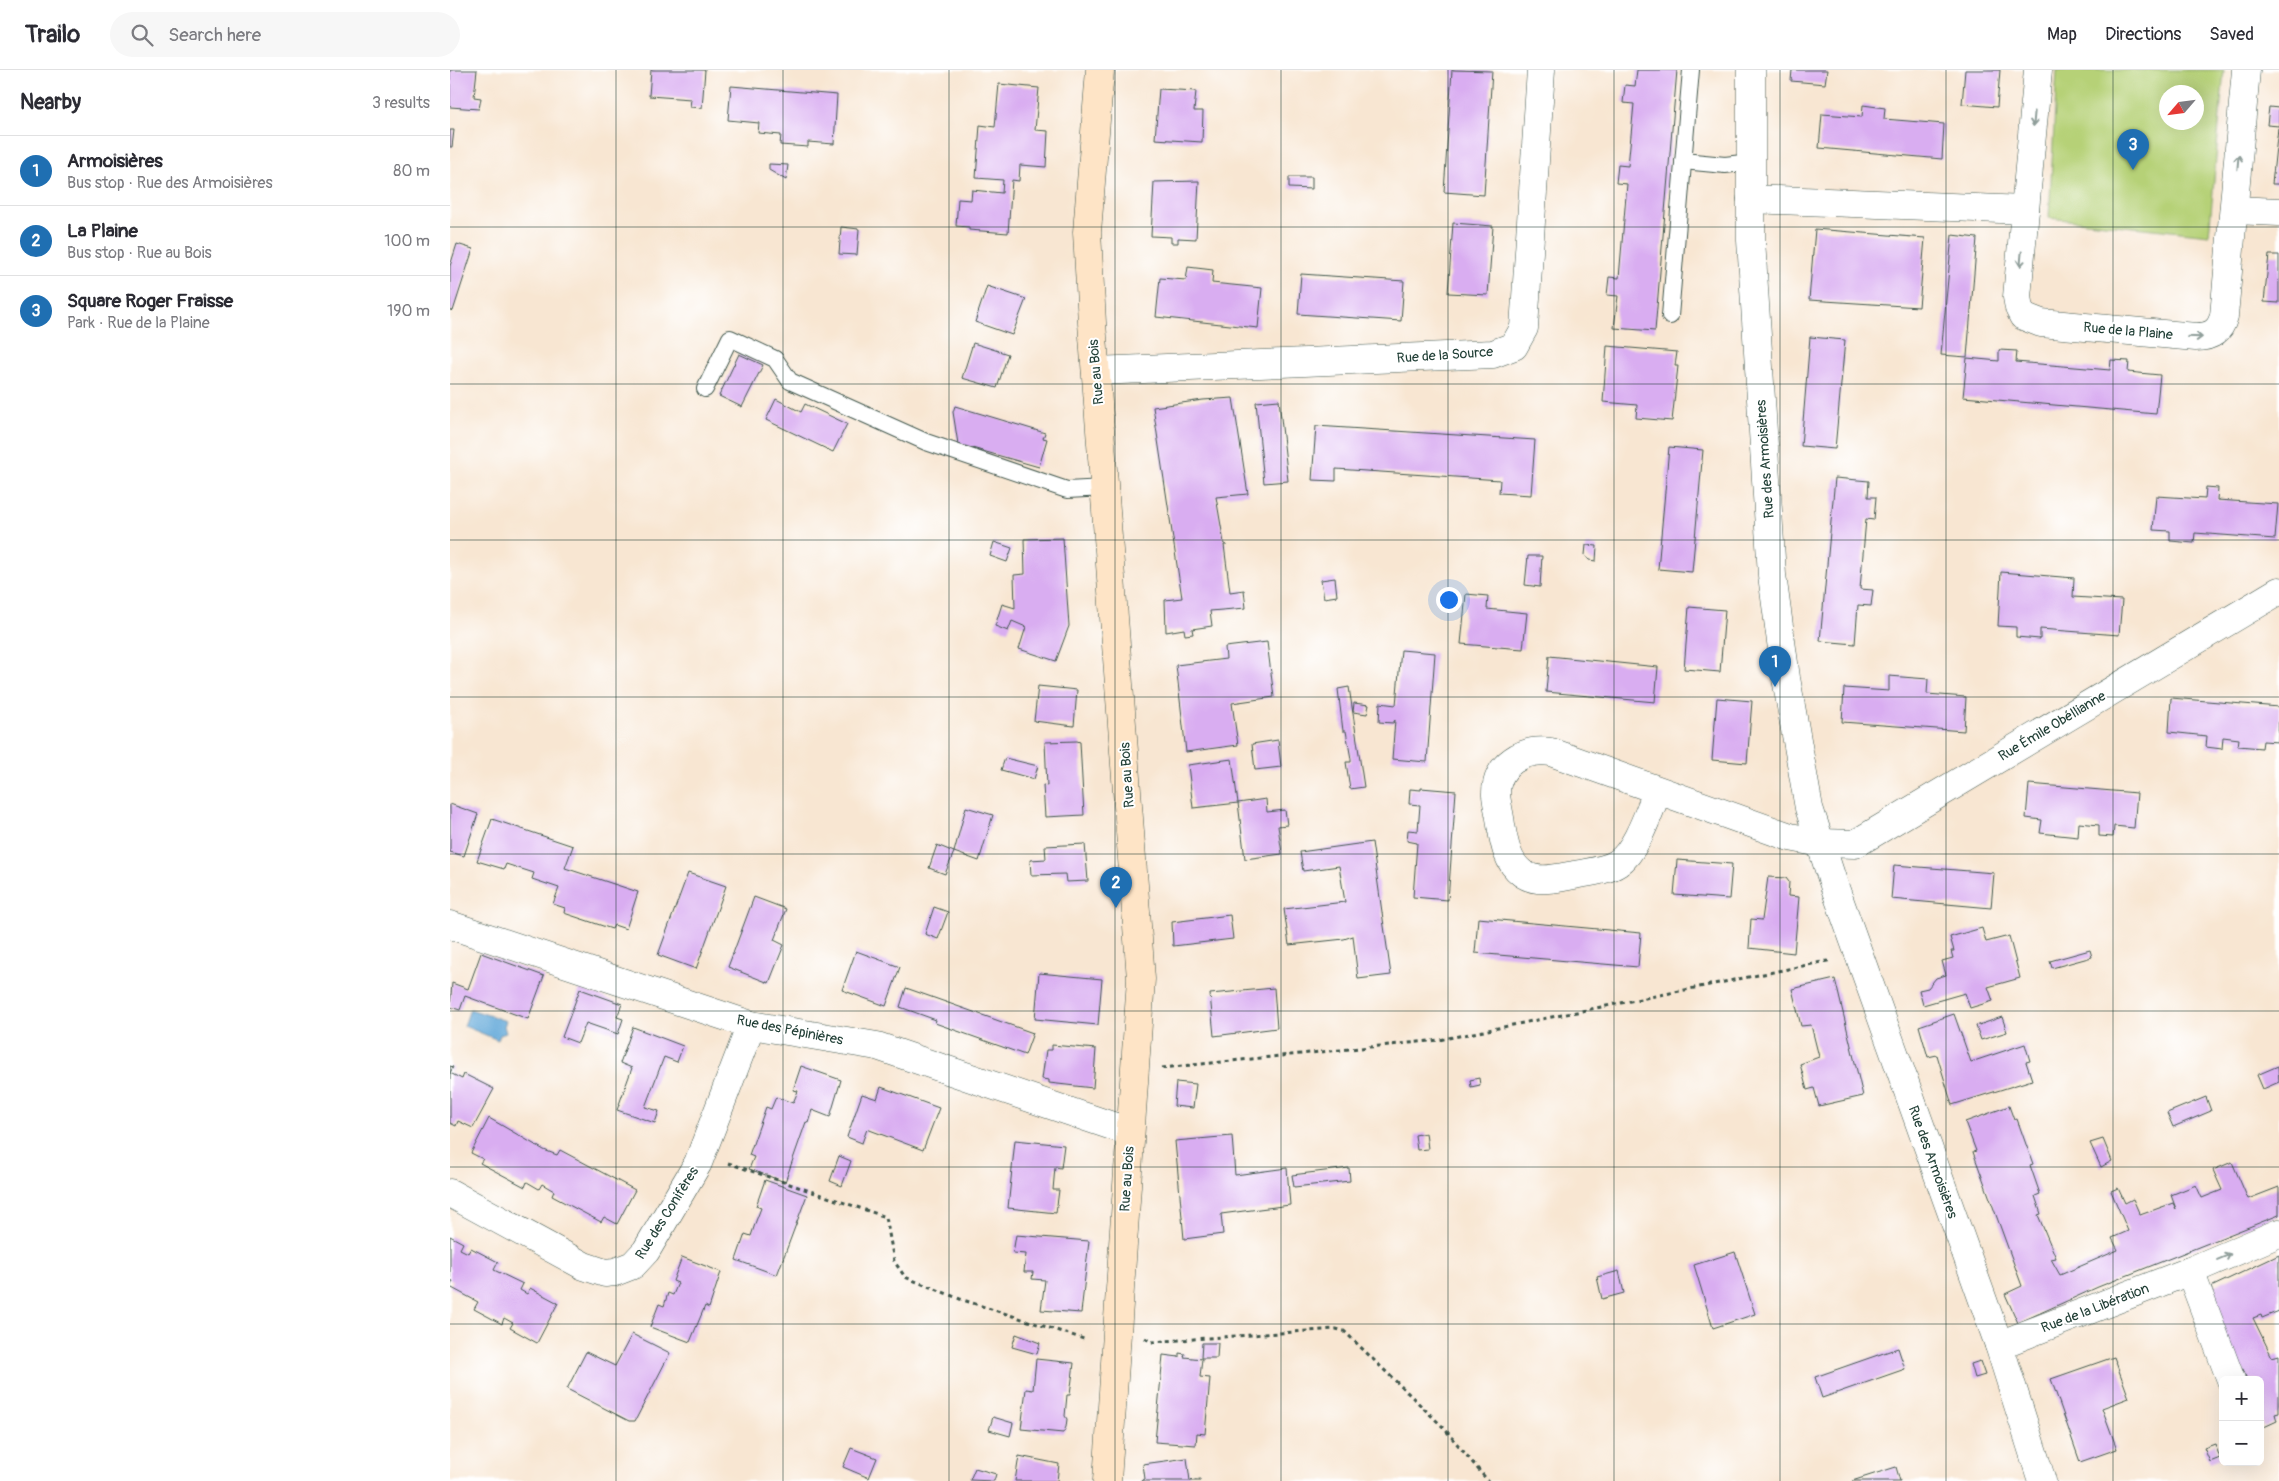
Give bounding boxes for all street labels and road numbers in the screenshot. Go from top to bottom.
street label: Rue de la Plaine [2083,319,2173,343]
street label: Rue au Bois [1085,338,1107,405]
street label: Rue de la Source [1396,343,1494,367]
street label: Rue des Armoisières [1752,398,1778,519]
street label: Rue Émile Obéllianne [1995,686,2109,765]
street label: Rue au Bois [1116,741,1138,808]
street label: Rue des Pépinières [735,1011,845,1049]
street label: Rue des Armoisières [1905,1103,1962,1221]
street label: Rue au Bois [1116,1145,1138,1212]
street label: Rue des Conifères [632,1163,703,1262]
street label: Rue de la Libération [2039,1280,2151,1336]

